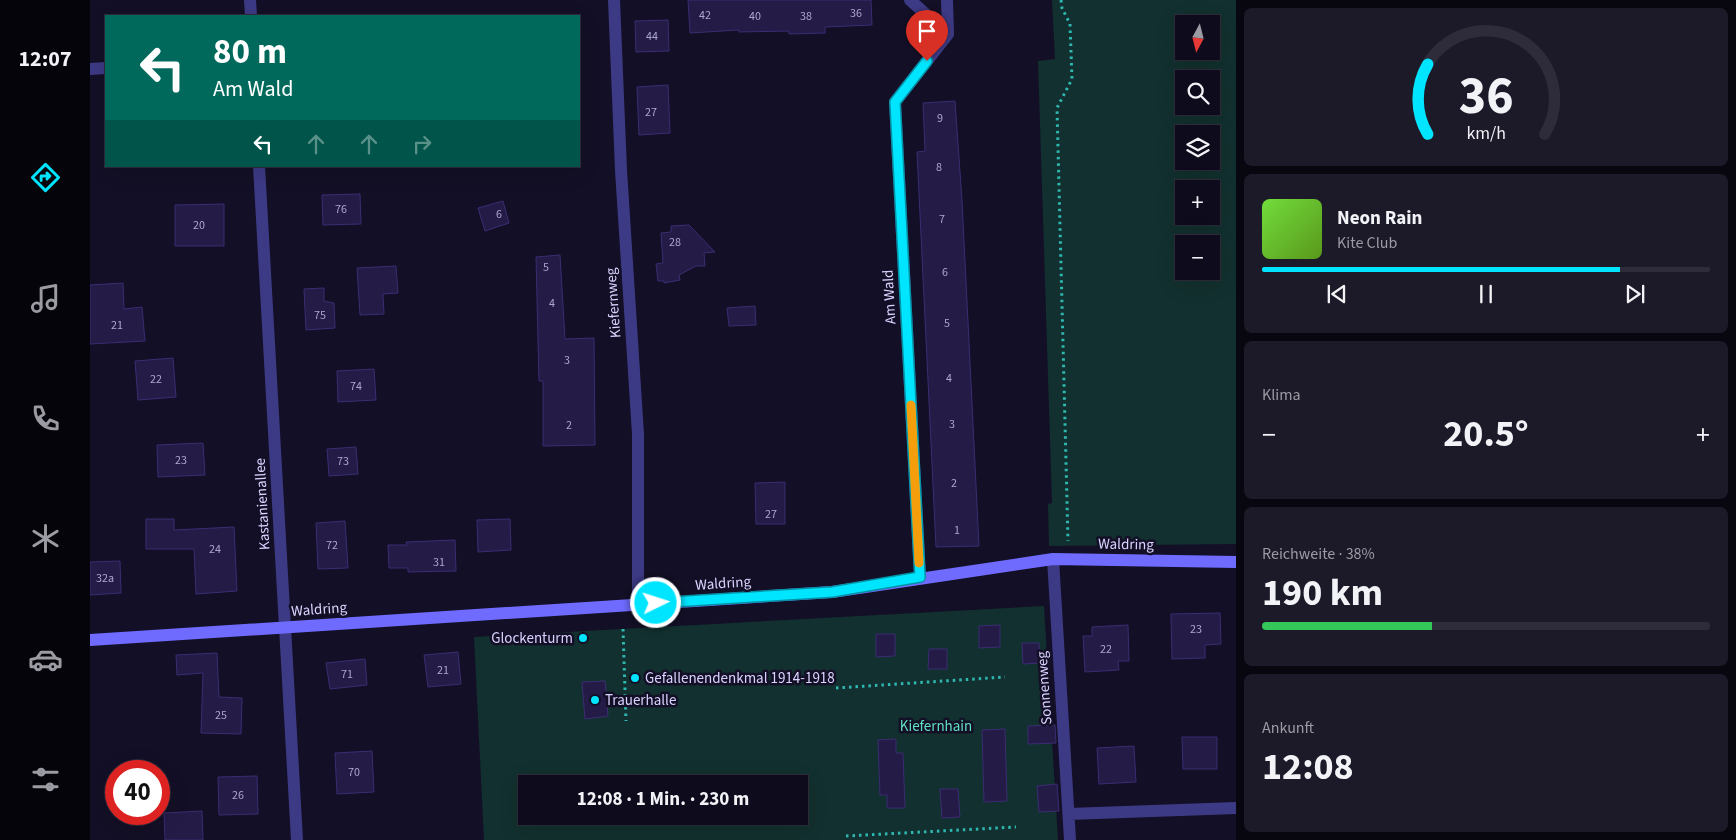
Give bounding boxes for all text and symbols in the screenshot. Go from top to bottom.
house number: 36 [850,5,862,22]
house number: 42 [699,7,711,24]
house number: 40 [749,8,761,25]
house number: 38 [800,8,812,25]
pin [906,10,948,61]
north arrow [1175,15,1220,60]
map controls [1175,15,1220,280]
icon: arrive [913,17,941,45]
text: 80 m [213,27,287,77]
house number: 44 [646,28,658,45]
icon: left [130,35,195,100]
text: 12:07 [18,43,72,75]
text: 36 [1459,60,1513,134]
button: search [1175,70,1220,115]
text: Am Wald [213,73,293,105]
house number: 27 [645,104,657,121]
house number: 9 [937,110,943,127]
text: km/h [1466,121,1506,146]
button: layers [1175,125,1220,170]
icon: left [249,130,277,158]
icon: ahead [302,130,330,158]
icon: ahead [355,130,383,158]
icon: right [408,130,436,158]
house number: 8 [936,159,942,176]
icon: directions [28,160,63,195]
button: + [1175,180,1220,225]
house number: 76 [335,201,347,218]
text: Neon Rain [1337,205,1422,232]
house number: 6 [496,206,502,223]
house number: 7 [939,211,945,228]
house number: 20 [193,217,205,234]
text: Kite Club [1337,232,1397,254]
house number: 28 [669,234,681,251]
button: − [1175,235,1220,280]
house number: 5 [543,259,549,276]
house number: 6 [942,264,948,281]
street label: Kiefernweg [601,267,626,339]
street label: Am Wald [878,269,901,325]
icon: previous [1323,280,1351,308]
icon: pause [1472,280,1500,308]
icon: next [1621,280,1649,308]
icon: music [28,281,63,316]
house number: 4 [549,295,555,312]
house number: 75 [314,307,326,324]
house number: 5 [944,315,950,332]
house number: 21 [111,317,123,334]
house number: 3 [564,352,570,369]
house number: 4 [946,370,952,387]
house number: 22 [150,371,162,388]
house number: 74 [350,378,362,395]
text: Klima [1262,384,1301,406]
icon: phone [28,401,63,436]
text: 20.5° [1443,407,1529,461]
text: − [1262,415,1276,455]
text: + [1696,415,1710,455]
house number: 3 [949,416,955,433]
house number: 2 [566,417,572,434]
house number: 23 [175,452,187,469]
house number: 73 [337,453,349,470]
street label: Kastanienallee [250,457,275,551]
house number: 2 [951,475,957,492]
house number: 27 [765,506,777,523]
icon: climate [28,521,63,556]
house number: 1 [954,522,960,539]
street label: Waldring [1098,534,1155,555]
house number: 72 [326,537,338,554]
house number: 24 [209,541,221,558]
text: Reichweite · 38% [1262,543,1375,565]
house number: 31 [433,554,445,571]
text: 190 km [1262,566,1383,620]
house number: 32a [96,570,114,587]
street label: Waldring [694,571,752,596]
position arrow [629,576,681,628]
street label: Waldring [290,597,348,622]
house number: 23 [1190,621,1202,638]
place label: Glockenturm [491,628,573,649]
marker: Glockenturm [577,632,589,644]
house number: 22 [1100,641,1112,658]
icon: car [28,642,63,677]
street label: Sonnenweg [1031,650,1058,725]
house number: 21 [437,662,449,679]
house number: 71 [341,666,353,683]
place label: Gefallenendenkmal 1914-1918 [645,668,835,689]
marker: Gefallenendenkmal 1914-1918 [629,672,641,684]
place label: Trauerhalle [605,690,676,711]
marker: Trauerhalle [589,694,601,706]
house number: 25 [215,707,227,724]
park label: Kiefernhain [900,716,972,737]
text: Ankunft [1262,717,1314,739]
text: 12:08 [1262,740,1354,794]
speed limit sign: 40 [105,760,170,825]
icon: filters [28,762,63,797]
house number: 70 [348,764,360,781]
text: 12:08 · 1 Min. · 230 m [577,786,749,813]
house number: 26 [232,787,244,804]

